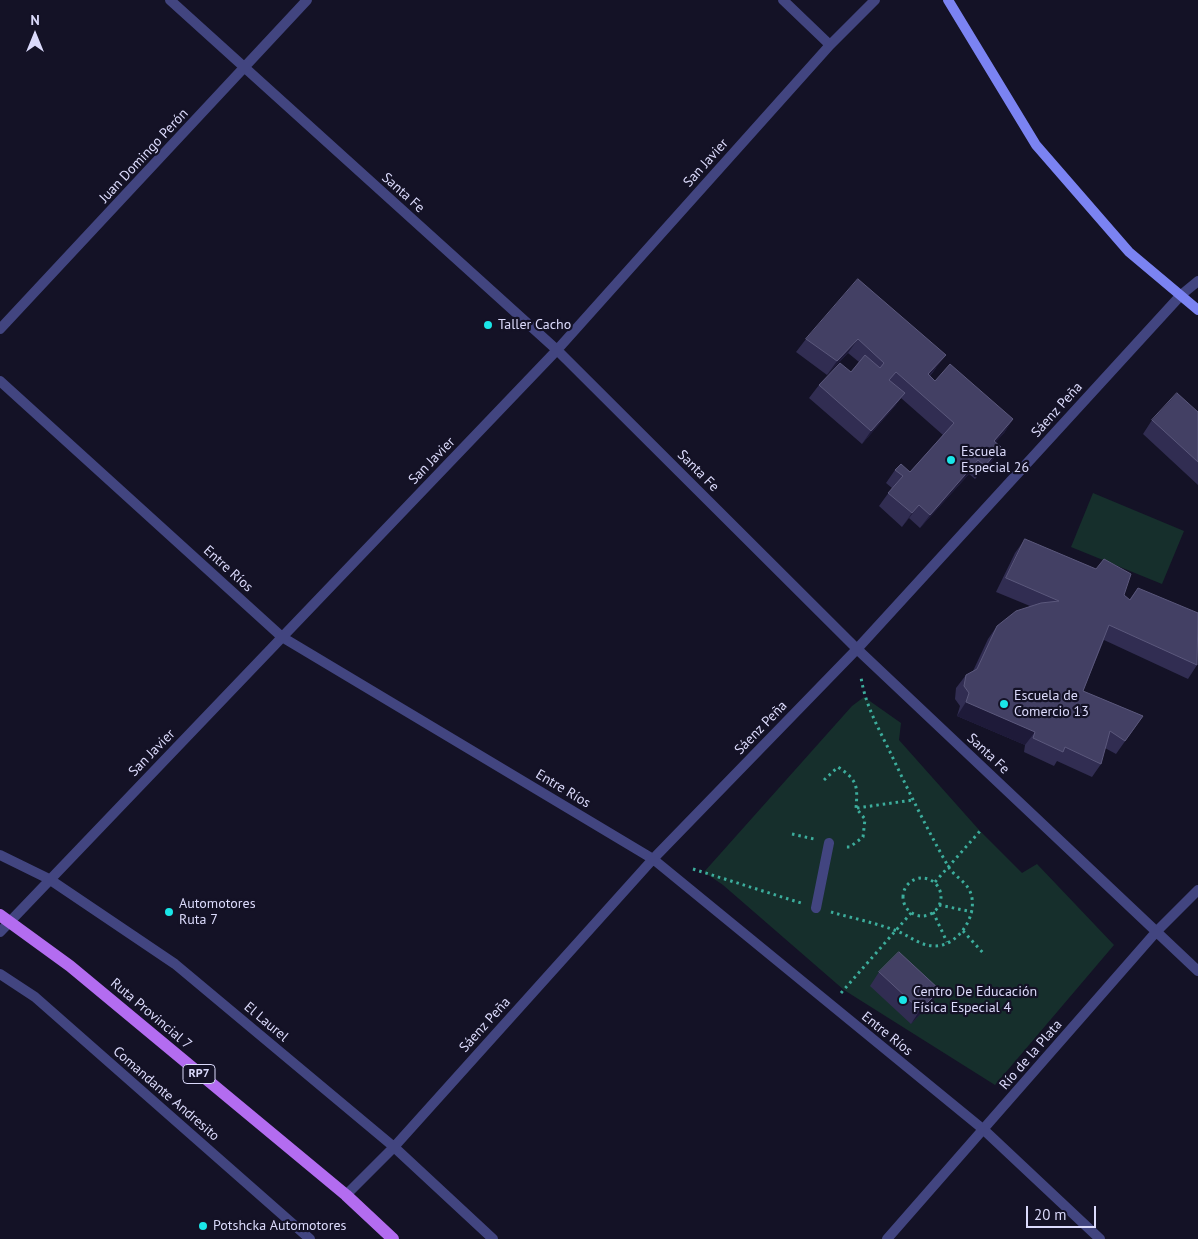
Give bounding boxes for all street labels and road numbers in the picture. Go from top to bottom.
street label: Juan Domingo Perón [96,105,192,207]
street label: San Javier [680,135,732,191]
street label: Santa Fe [378,169,428,217]
street label: Sáenz Peña [1028,379,1086,441]
street label: San Javier [405,434,459,488]
street label: Santa Fe [674,447,722,495]
street label: Entre Ríos [200,542,256,596]
street label: Sáenz Peña [731,698,791,758]
street label: San Javier [125,726,179,780]
street label: Santa Fe [963,730,1013,778]
street label: Entre Ríos [533,766,593,812]
street label: Ruta Provincial 7 [107,975,195,1053]
street label: Sáenz Peña [456,994,514,1056]
street label: El Laurel [240,999,292,1045]
street label: Entre Ríos [858,1008,916,1060]
street label: Río de la Plata [996,1017,1066,1093]
street label: Comandante Andresito [109,1043,223,1145]
road number: RP7 [183,1064,215,1084]

